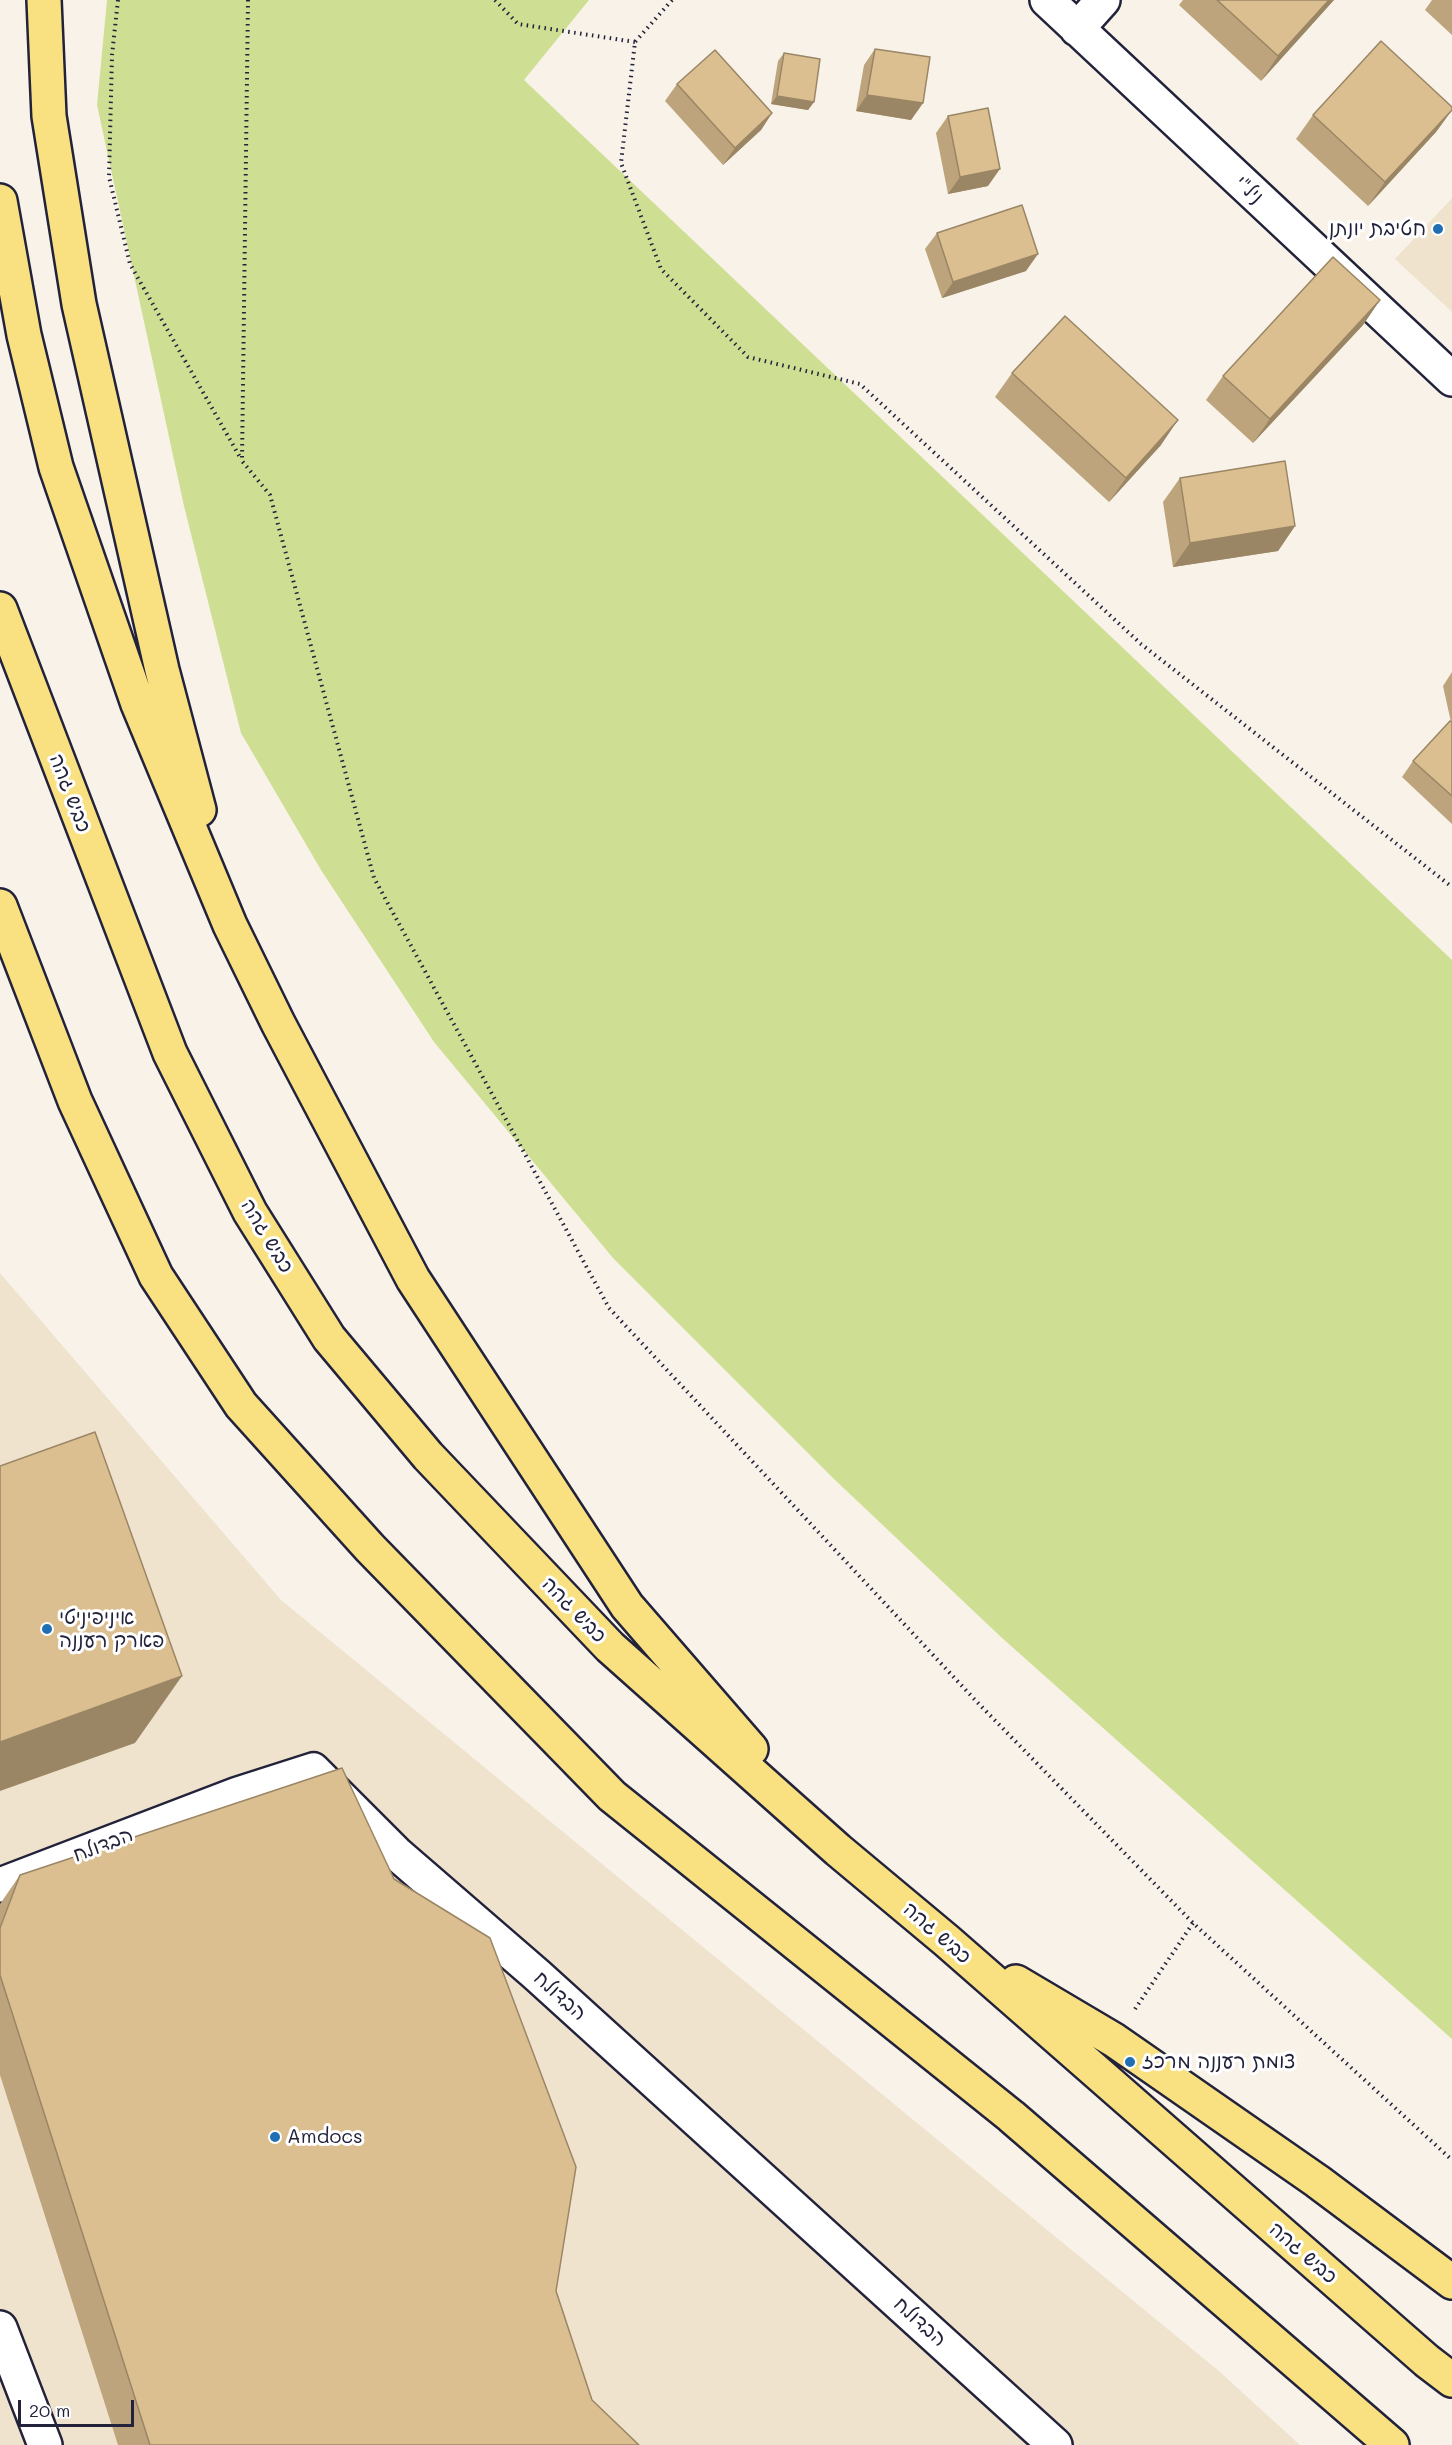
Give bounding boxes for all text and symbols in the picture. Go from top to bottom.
street label: ניל"י [1230,171,1268,209]
place label: חטיבת יונתן [1329,217,1426,241]
marker: חטיבת יונתן [1431,222,1445,236]
street label: כביש גהה [44,750,96,836]
street label: כביש גהה [236,1195,298,1277]
street label: כביש גהה [537,1572,611,1648]
place label: איניפיניטי פארק רעננה [59,1606,164,1653]
marker: איניפיניטי פארק רעננה [40,1622,54,1636]
street label: הבדולח [69,1823,137,1867]
street label: כביש גהה [898,1897,976,1969]
street label: הבדולח [529,1966,591,2026]
place label: צומת רעננה מרכז [1142,2050,1296,2074]
marker: צומת רעננה מרכז [1123,2055,1137,2069]
place label: Amdocs [287,2125,363,2149]
marker: Amdocs [268,2130,282,2144]
street label: כביש גהה [1264,2217,1342,2289]
street label: הבדולח [889,2292,951,2352]
scale bar [21,2388,136,2426]
text: 20 m [29,2398,70,2422]

